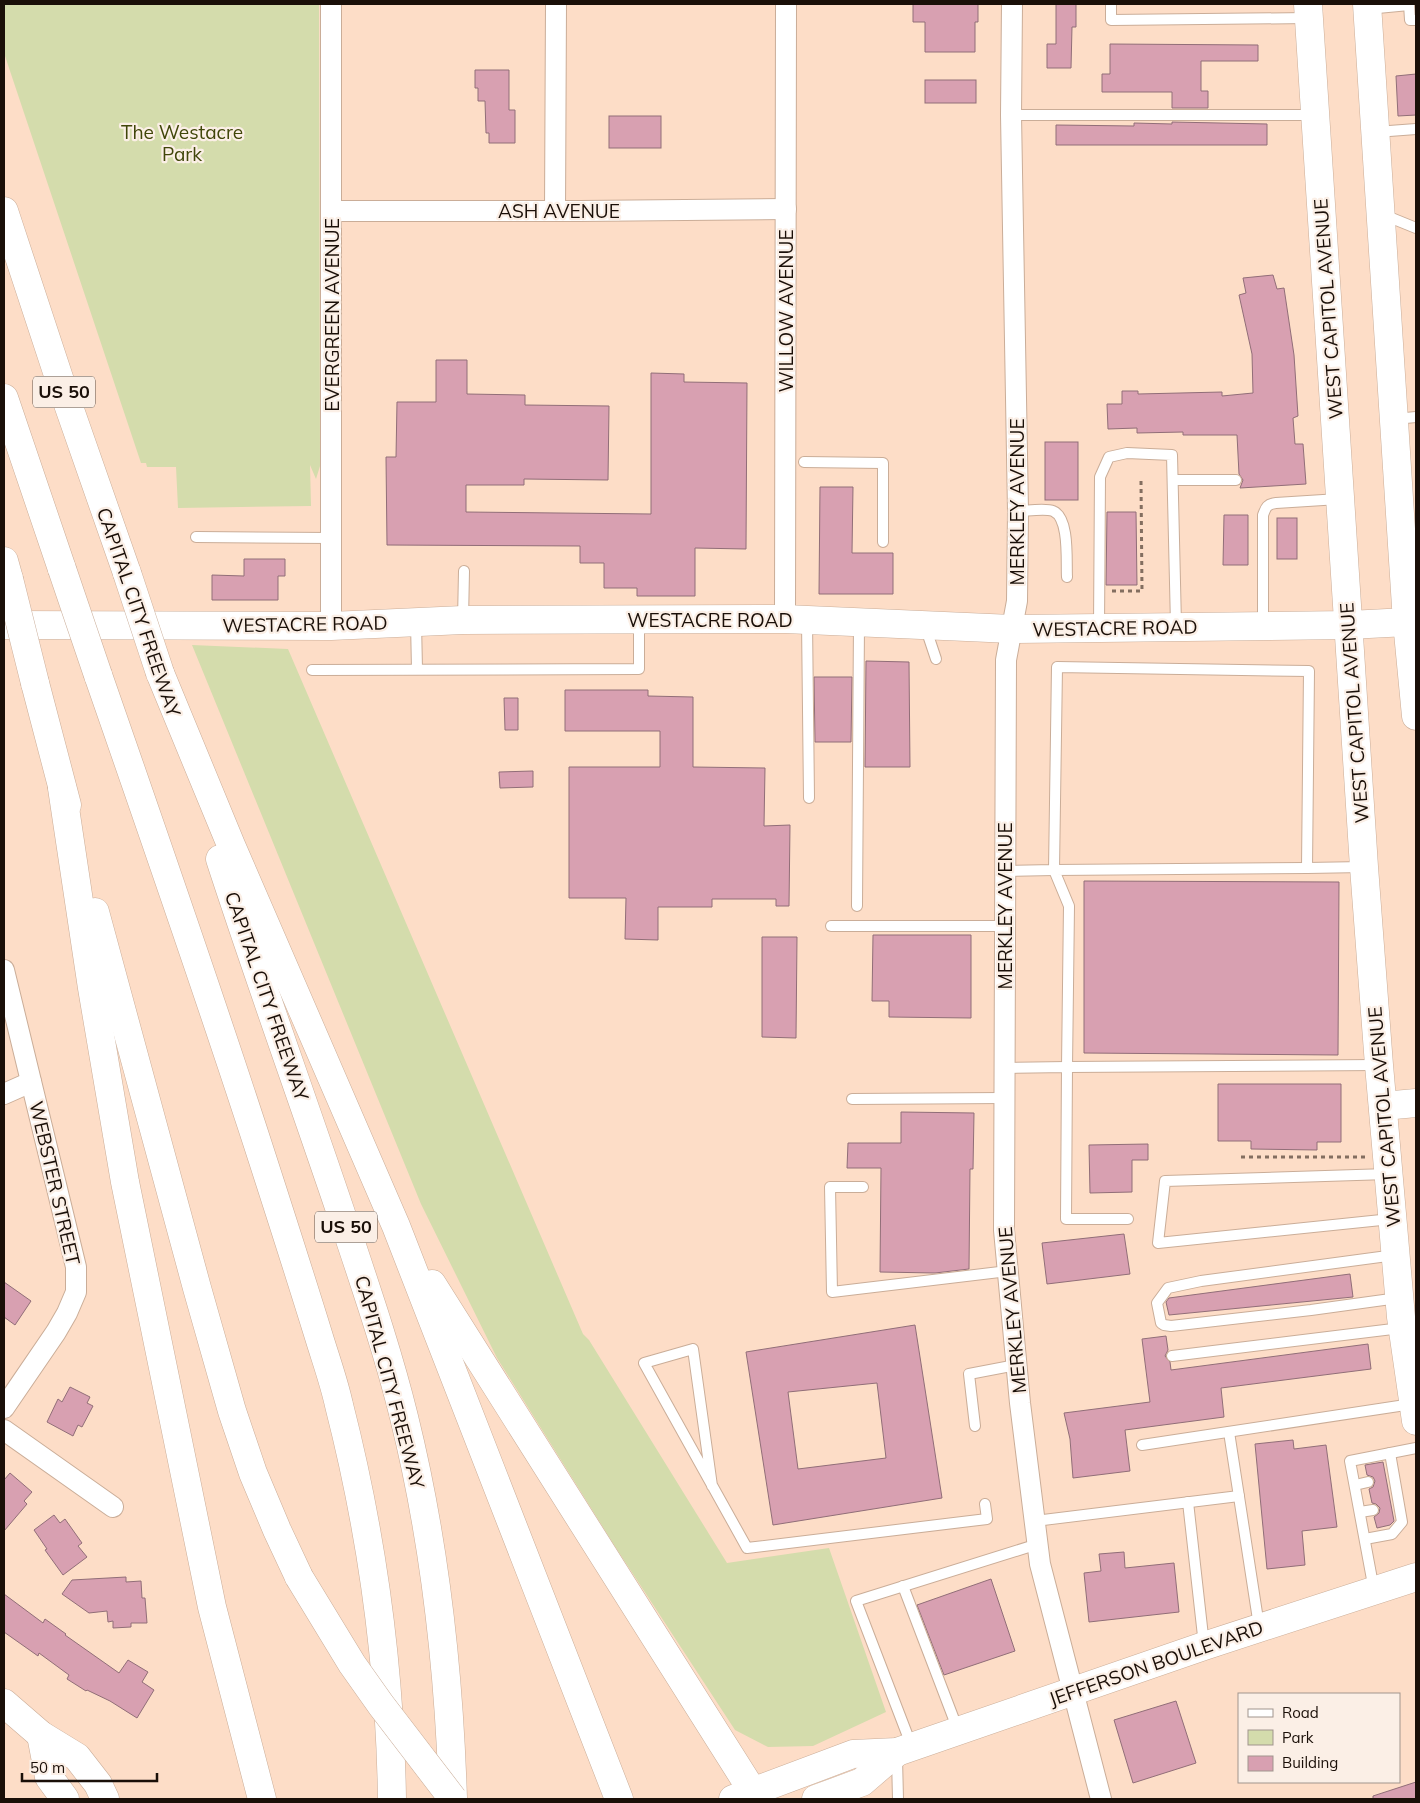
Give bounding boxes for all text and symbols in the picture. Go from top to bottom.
park label: The Westacre Park [121,120,243,166]
street label: WEST CAPITOL AVENUE [1308,198,1348,420]
street label: ASH AVENUE [498,199,620,223]
street label: EVERGREEN AVENUE [320,218,344,412]
street label: WILLOW AVENUE [774,229,798,393]
road number: US 50 [33,377,95,408]
street label: MERKLEY AVENUE [1005,418,1029,586]
street label: CAPITAL CITY FREEWAY [92,504,186,720]
street label: WEST CAPITOL AVENUE [1334,602,1374,824]
street label: WESTACRE ROAD [627,608,793,632]
street label: WESTACRE ROAD [222,611,388,637]
street label: WESTACRE ROAD [1032,615,1198,641]
street label: MERKLEY AVENUE [993,822,1017,990]
street label: CAPITAL CITY FREEWAY [220,888,314,1104]
street label: WEST CAPITOL AVENUE [1362,1006,1406,1228]
street label: WEBSTER STREET [24,1099,86,1268]
road number: US 50 [315,1212,377,1242]
street label: MERKLEY AVENUE [993,1226,1031,1394]
street label: CAPITAL CITY FREEWAY [350,1273,430,1492]
street label: JEFFERSON BOULEVARD [1046,1615,1266,1711]
legend [1238,1693,1400,1783]
text: Road [1282,1703,1319,1722]
text: Park [1282,1728,1314,1747]
scale bar [22,1750,158,1782]
text: Building [1282,1753,1338,1772]
text: 50 m [30,1758,65,1777]

